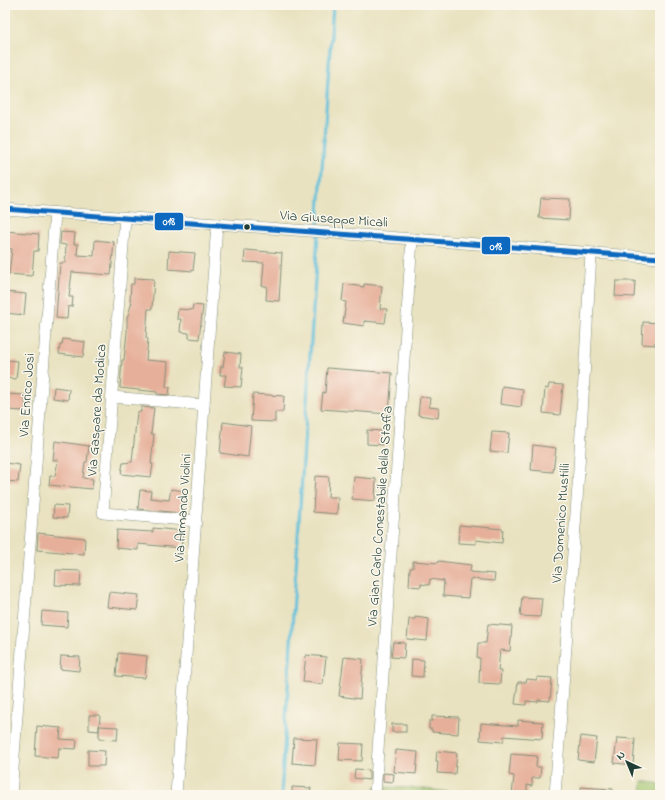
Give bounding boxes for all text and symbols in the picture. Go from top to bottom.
street label: Via Giuseppe Micali [278,205,389,234]
line badge: 018 [154,212,184,231]
text: 018 [162,214,176,230]
unlabelled marker [242,222,252,232]
line badge: 018 [481,236,511,255]
text: 018 [489,239,503,255]
street label: Via Gaspare da Modica [82,343,113,478]
street label: Via Enrico Josi [14,353,41,439]
street label: Via Gian Carlo Conestabile della Staffa [362,405,399,628]
street label: Via Armando Violini [169,453,198,564]
street label: Via Domenico Mustilli [547,463,576,585]
north arrow [607,742,647,782]
text: N [613,747,629,764]

